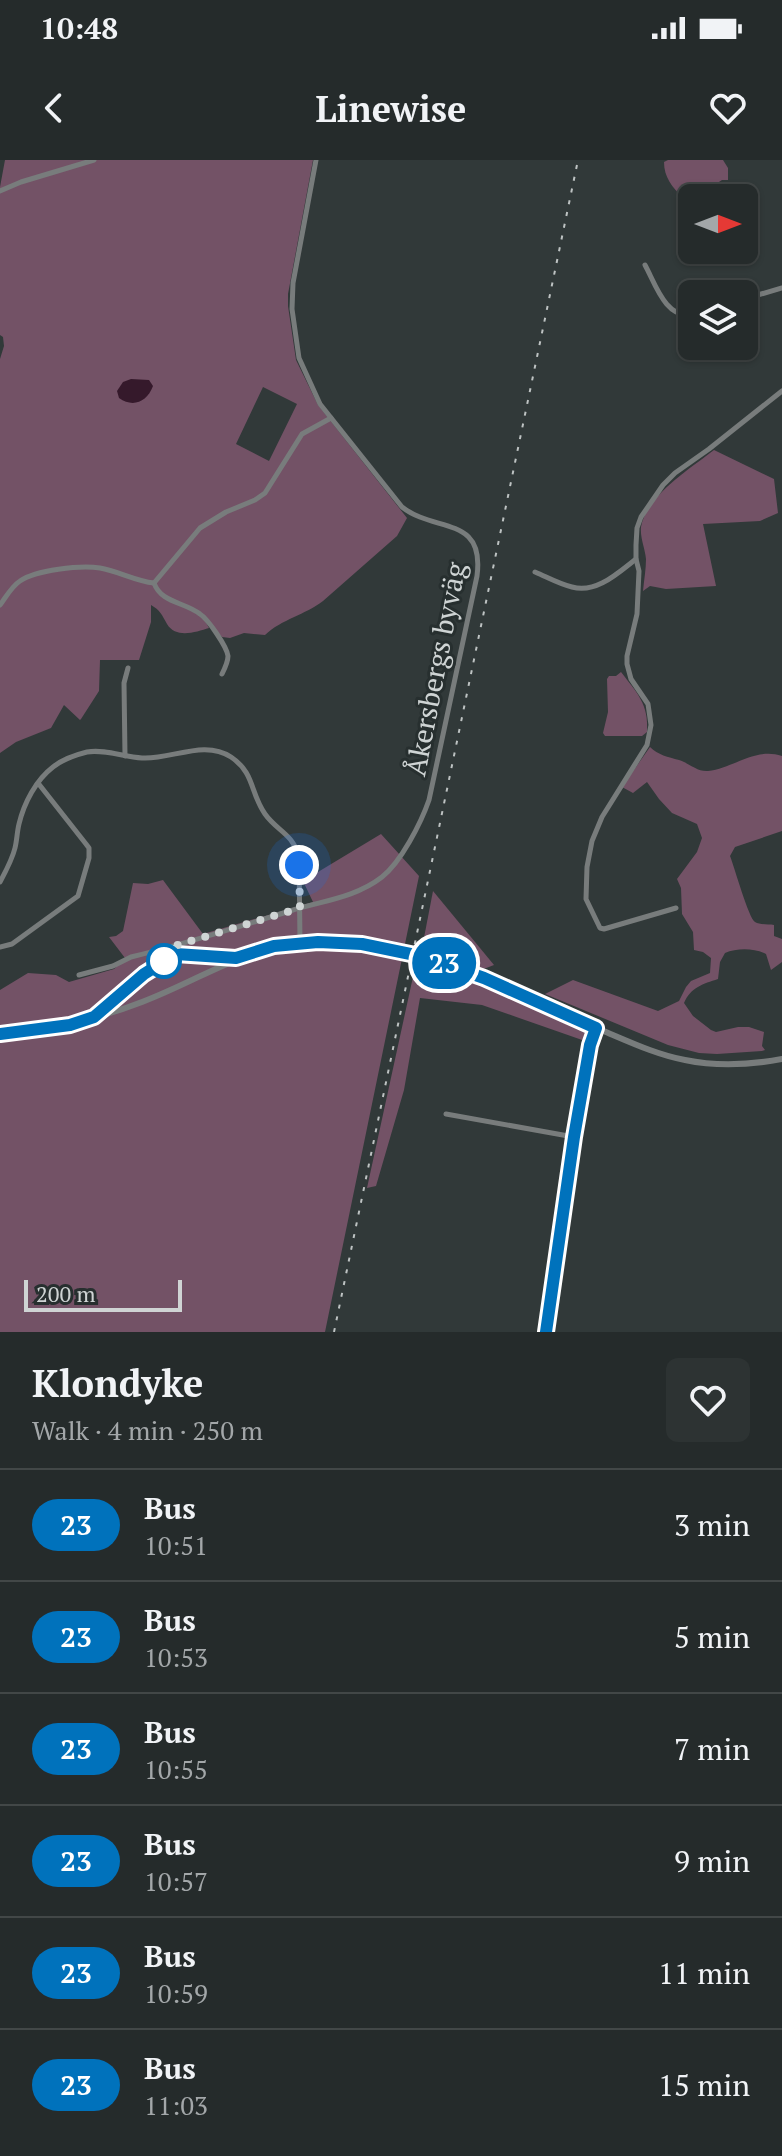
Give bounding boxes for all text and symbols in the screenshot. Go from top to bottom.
text: 10:48 [40,8,118,48]
text: Linewise [316,85,466,132]
icon: back [32,86,76,130]
icon: heart [706,86,750,130]
north arrow [678,184,758,264]
map controls [678,184,758,360]
button: layers [678,280,758,360]
street label: Åkersbergs byväg [396,558,474,779]
your location [279,845,319,885]
line badge: 23 [408,937,480,989]
unlabelled marker [147,944,181,978]
text: 23 [428,944,460,981]
scale bar [24,1276,182,1312]
text: 200 m [36,1279,96,1308]
text: Klondyke [32,1358,203,1408]
button: heart [666,1358,750,1442]
text: Walk · 4 min · 250 m [32,1413,263,1447]
text: Bus [144,1488,196,1528]
text: 3 min [674,1505,750,1545]
text: 23 [60,1506,92,1543]
text: 10:51 [144,1528,208,1562]
text: Bus [144,1600,196,1640]
text: 5 min [674,1617,750,1657]
text: 23 [60,1618,92,1655]
text: 10:53 [144,1640,208,1674]
text: Bus [144,1712,196,1752]
text: 7 min [674,1729,750,1769]
text: 23 [60,1730,92,1767]
text: 10:55 [144,1752,208,1786]
text: Bus [144,1824,196,1864]
text: 9 min [674,1841,750,1881]
text: 23 [60,1842,92,1879]
text: 10:57 [144,1864,208,1898]
text: Bus [144,1936,196,1976]
text: 11 min [658,1953,750,1993]
text: 23 [60,1954,92,1991]
text: 10:59 [144,1976,208,2010]
text: Bus [144,2048,196,2088]
text: 15 min [658,2065,750,2105]
text: 23 [60,2066,92,2103]
text: 11:03 [144,2088,208,2122]

